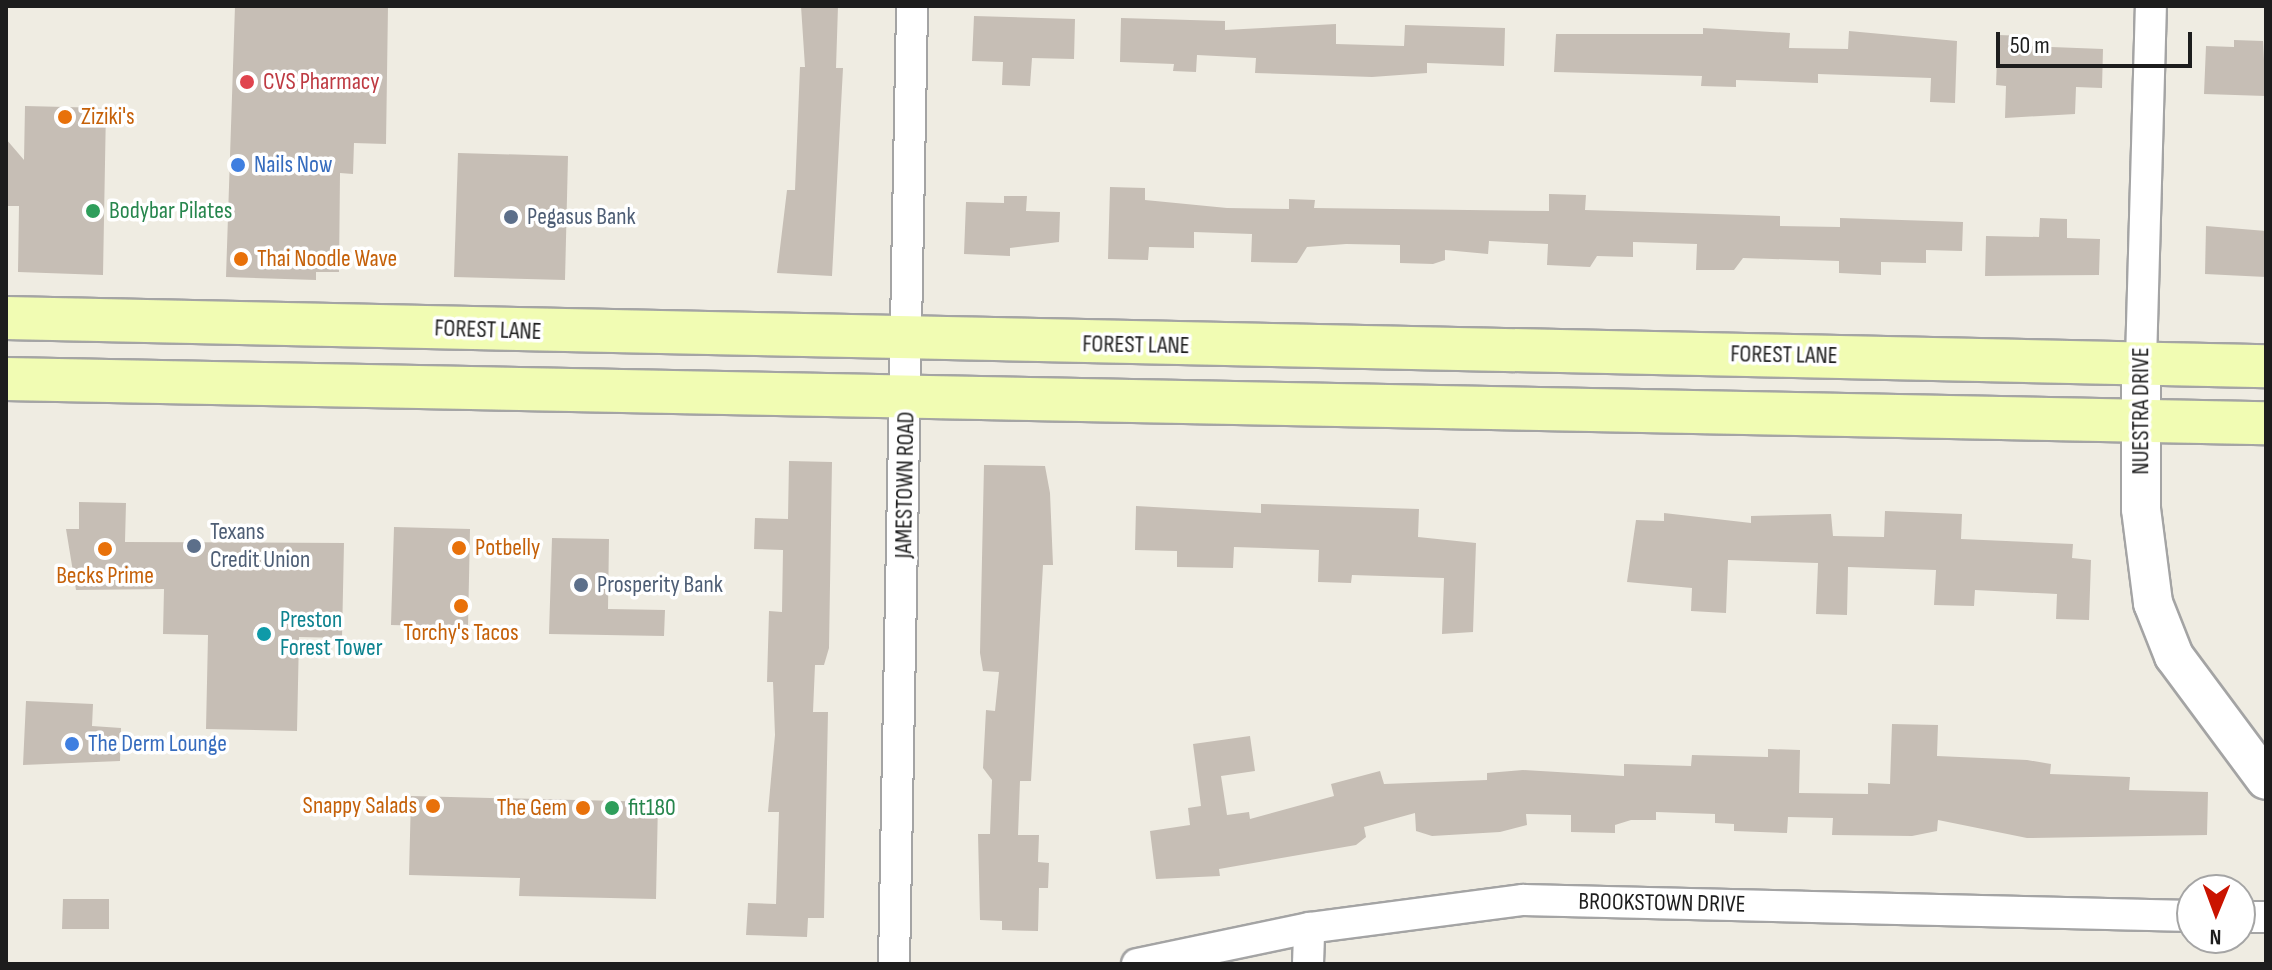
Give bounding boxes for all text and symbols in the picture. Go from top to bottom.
scale bar [2000,16,2196,66]
text: 50 m [2010,31,2050,60]
place label: CVS Pharmacy [263,68,380,96]
marker: CVS Pharmacy [238,73,256,91]
place label: Ziziki's [81,103,135,131]
marker: Ziziki's [56,108,74,126]
place label: Nails Now [254,151,332,179]
marker: Nails Now [229,156,247,174]
place label: Bodybar Pilates [109,197,232,225]
marker: Bodybar Pilates [84,202,102,220]
place label: Pegasus Bank [527,203,636,231]
marker: Pegasus Bank [502,208,520,226]
place label: Thai Noodle Wave [257,245,397,273]
marker: Thai Noodle Wave [232,250,250,268]
street label: FOREST LANE [434,314,542,346]
street label: FOREST LANE [1082,330,1190,360]
street label: FOREST LANE [1730,340,1838,370]
street label: NUESTRA DRIVE [2127,347,2155,475]
street label: JAMESTOWN ROAD [889,411,921,559]
place label: Texans Credit Union [210,518,310,574]
place label: Potbelly [475,534,540,562]
marker: Texans Credit Union [185,537,203,555]
marker: Potbelly [450,539,468,557]
marker: Becks Prime [96,540,114,558]
place label: Becks Prime [56,562,154,590]
place label: Prosperity Bank [597,571,723,599]
marker: Prosperity Bank [572,576,590,594]
marker: Torchy's Tacos [452,597,470,615]
place label: Preston Forest Tower [280,606,383,662]
place label: Torchy's Tacos [403,619,519,647]
marker: Preston Forest Tower [255,625,273,643]
place label: The Derm Lounge [88,730,227,758]
marker: The Derm Lounge [63,735,81,753]
place label: Snappy Salads [303,792,417,820]
place label: The Gem [497,794,567,822]
place label: fit180 [628,794,676,822]
marker: Snappy Salads [424,797,442,815]
marker: The Gem [574,799,592,817]
marker: fit180 [603,799,621,817]
north arrow [2176,874,2256,954]
street label: BROOKSTOWN DRIVE [1578,887,1746,919]
text: N [2209,923,2222,950]

